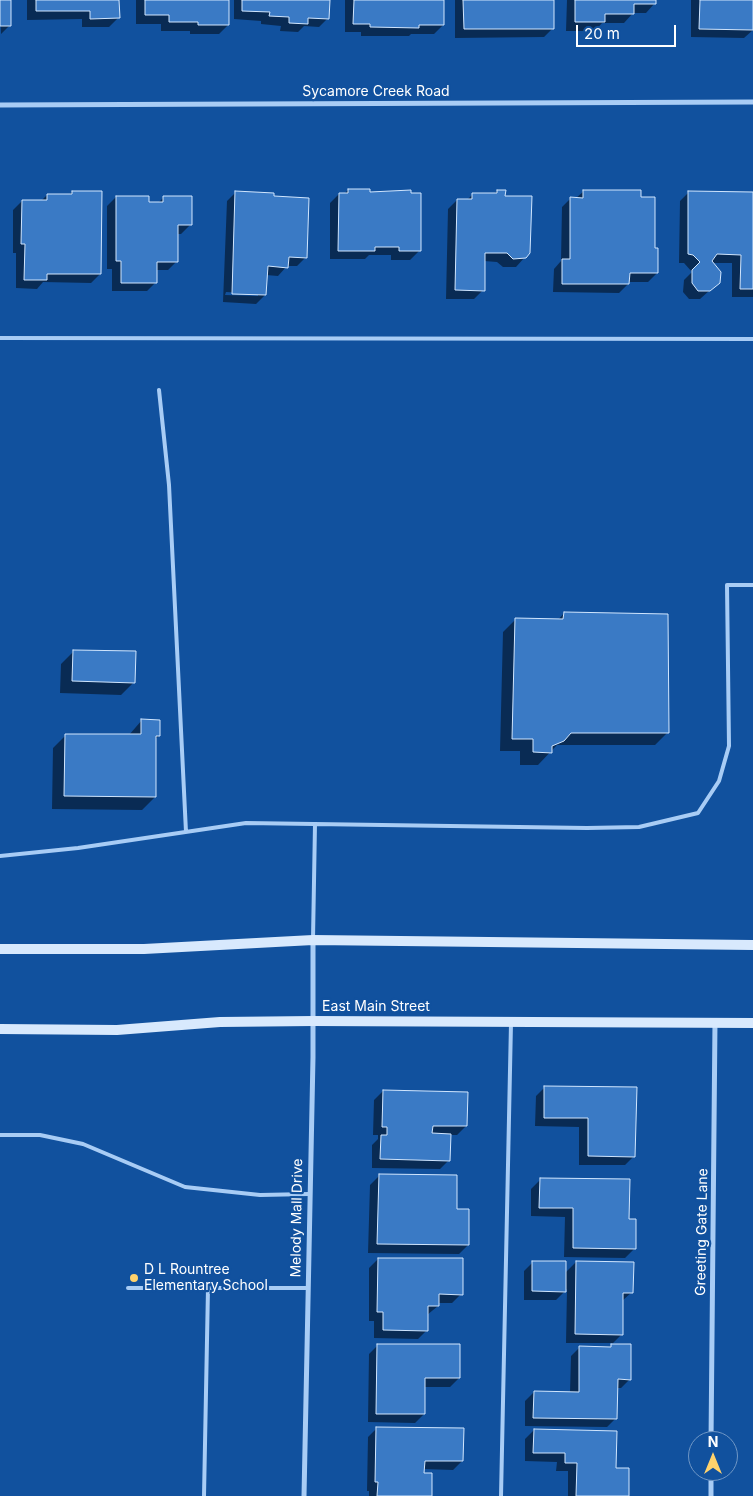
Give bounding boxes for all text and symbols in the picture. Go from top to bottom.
scale bar [578,15,678,47]
text: 20 m [584,24,620,43]
street label: Sycamore Creek Road [302,84,450,100]
street label: East Main Street [322,999,430,1015]
street label: Melody Mall Drive [288,1158,306,1278]
street label: Greeting Gate Lane [692,1168,712,1296]
place label: D L Rountree Elementary School [144,1262,268,1294]
marker: D L Rountree Elementary School [128,1272,140,1284]
north arrow [688,1431,738,1481]
text: N [708,1433,718,1450]

